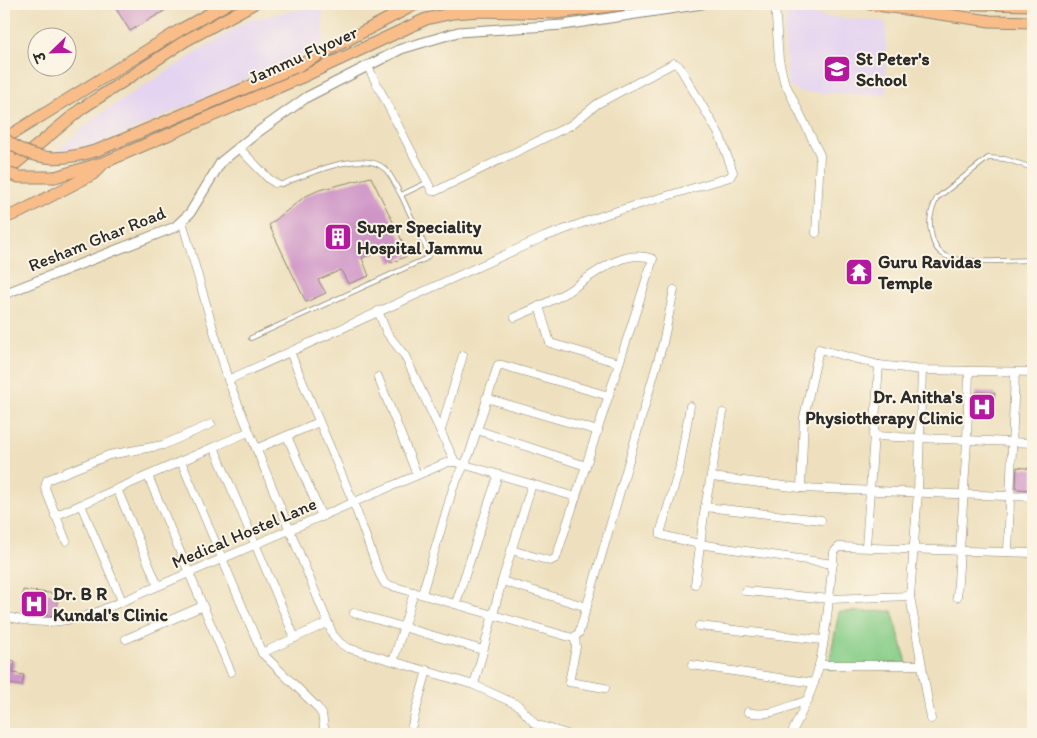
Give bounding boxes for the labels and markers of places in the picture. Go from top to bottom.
place label: St Peter's School [856,48,930,91]
school or university icon: St Peter's School [822,54,852,84]
place label: Super Speciality Hospital Jammu [357,216,483,259]
building icon: Super Speciality Hospital Jammu [323,222,353,252]
place label: Guru Ravidas Temple [877,251,982,294]
temple icon: Guru Ravidas Temple [844,257,874,287]
place label: Dr. Anitha's Physiotherapy Clinic [805,386,964,429]
hospital icon: Dr. Anitha's Physiotherapy Clinic [967,392,997,422]
place label: Dr. B R Kundal's Clinic [53,583,168,626]
hospital icon: Dr. B R Kundal's Clinic [19,589,49,619]

